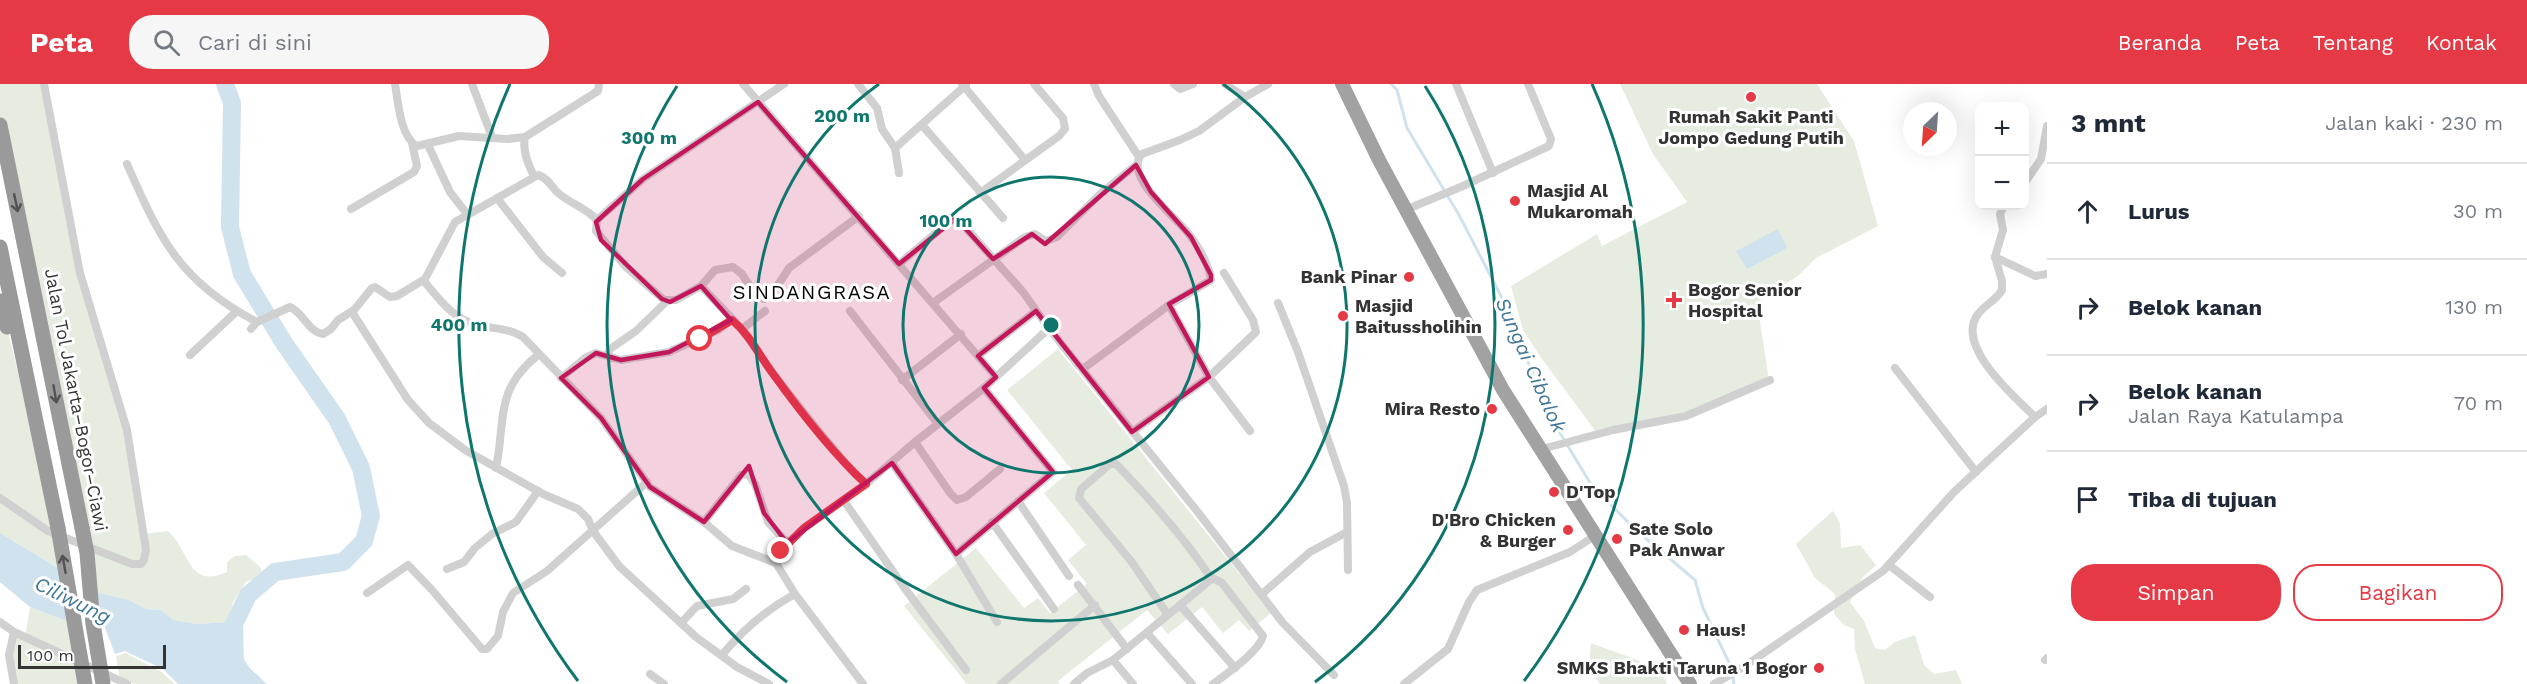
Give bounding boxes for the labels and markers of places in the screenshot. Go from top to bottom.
marker: Rumah Sakit Panti Jompo Gedung Putih [1744,90,1758,104]
place label: Rumah Sakit Panti Jompo Gedung Putih [1658,106,1844,148]
place label: Masjid Al Mukaromah [1527,180,1633,222]
marker: Masjid Al Mukaromah [1508,194,1522,208]
place label: Bank Pinar [1300,266,1397,287]
marker: Bank Pinar [1402,270,1416,284]
place label: Bogor Senior Hospital [1688,279,1802,321]
marker: Bogor Senior Hospital [1665,291,1683,309]
place label: Masjid Baitussholihin [1355,295,1482,337]
marker: Masjid Baitussholihin [1336,309,1350,323]
centre of rings [1041,315,1061,335]
place label: Mira Resto [1384,398,1480,419]
marker: Mira Resto [1485,402,1499,416]
place label: D'Top [1566,481,1616,502]
marker: D'Top [1547,485,1561,499]
place label: D'Bro Chicken & Burger [1432,509,1556,551]
place label: Sate Solo Pak Anwar [1629,518,1725,560]
marker: D'Bro Chicken & Burger [1561,523,1575,537]
marker: Sate Solo Pak Anwar [1610,532,1624,546]
place label: Haus! [1696,619,1746,640]
marker: Haus! [1677,623,1691,637]
place label: SMKS Bhakti Taruna 1 Bogor [1557,657,1807,678]
marker: SMKS Bhakti Taruna 1 Bogor [1812,661,1826,675]

